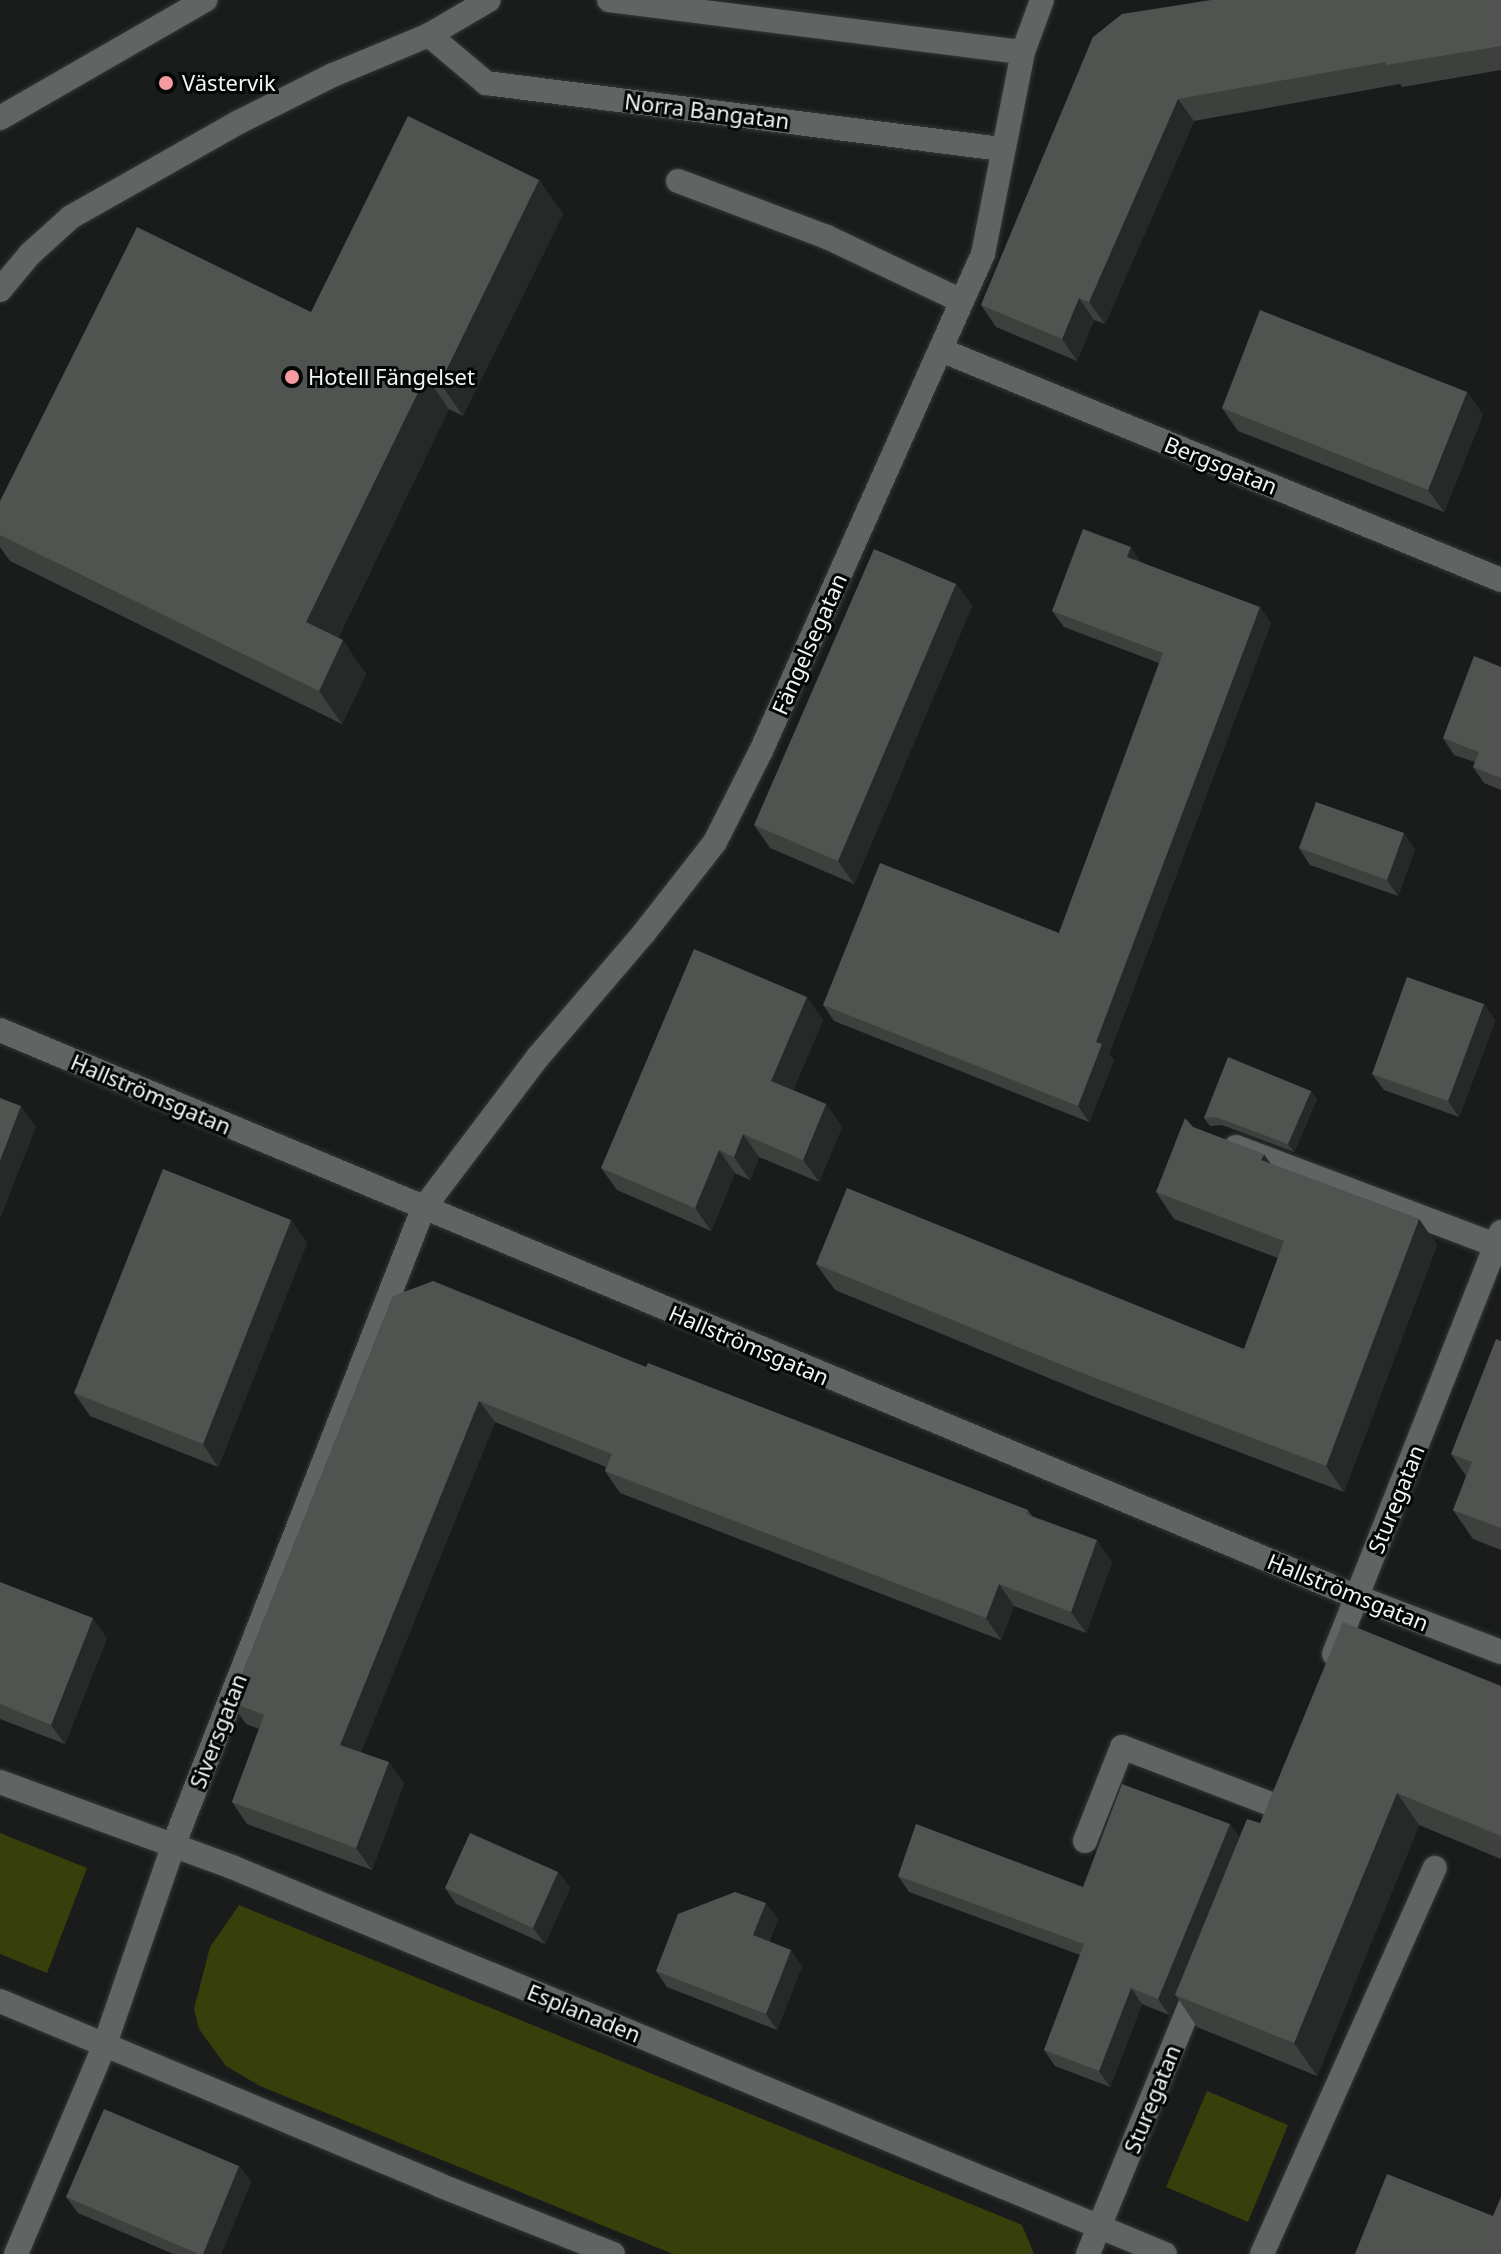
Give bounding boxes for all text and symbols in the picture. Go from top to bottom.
place label: Västervik [182,70,276,96]
marker: Västervik [157,74,175,92]
street label: Norra Bangatan [623,88,791,134]
place label: Hotell Fängelset [308,364,475,390]
marker: Hotell Fängelset [283,368,301,386]
street label: Bergsgatan [1161,430,1281,500]
street label: Fängelsegatan [766,569,852,719]
street label: Hallströmsgatan [67,1048,235,1140]
street label: Hallströmsgatan [665,1299,833,1391]
street label: Sturegatan [1362,1441,1430,1557]
street label: Hallströmsgatan [1264,1548,1432,1636]
street label: Siversgatan [184,1670,252,1792]
street label: Esplanaden [524,1978,644,2048]
street label: Sturegatan [1118,2041,1186,2157]

